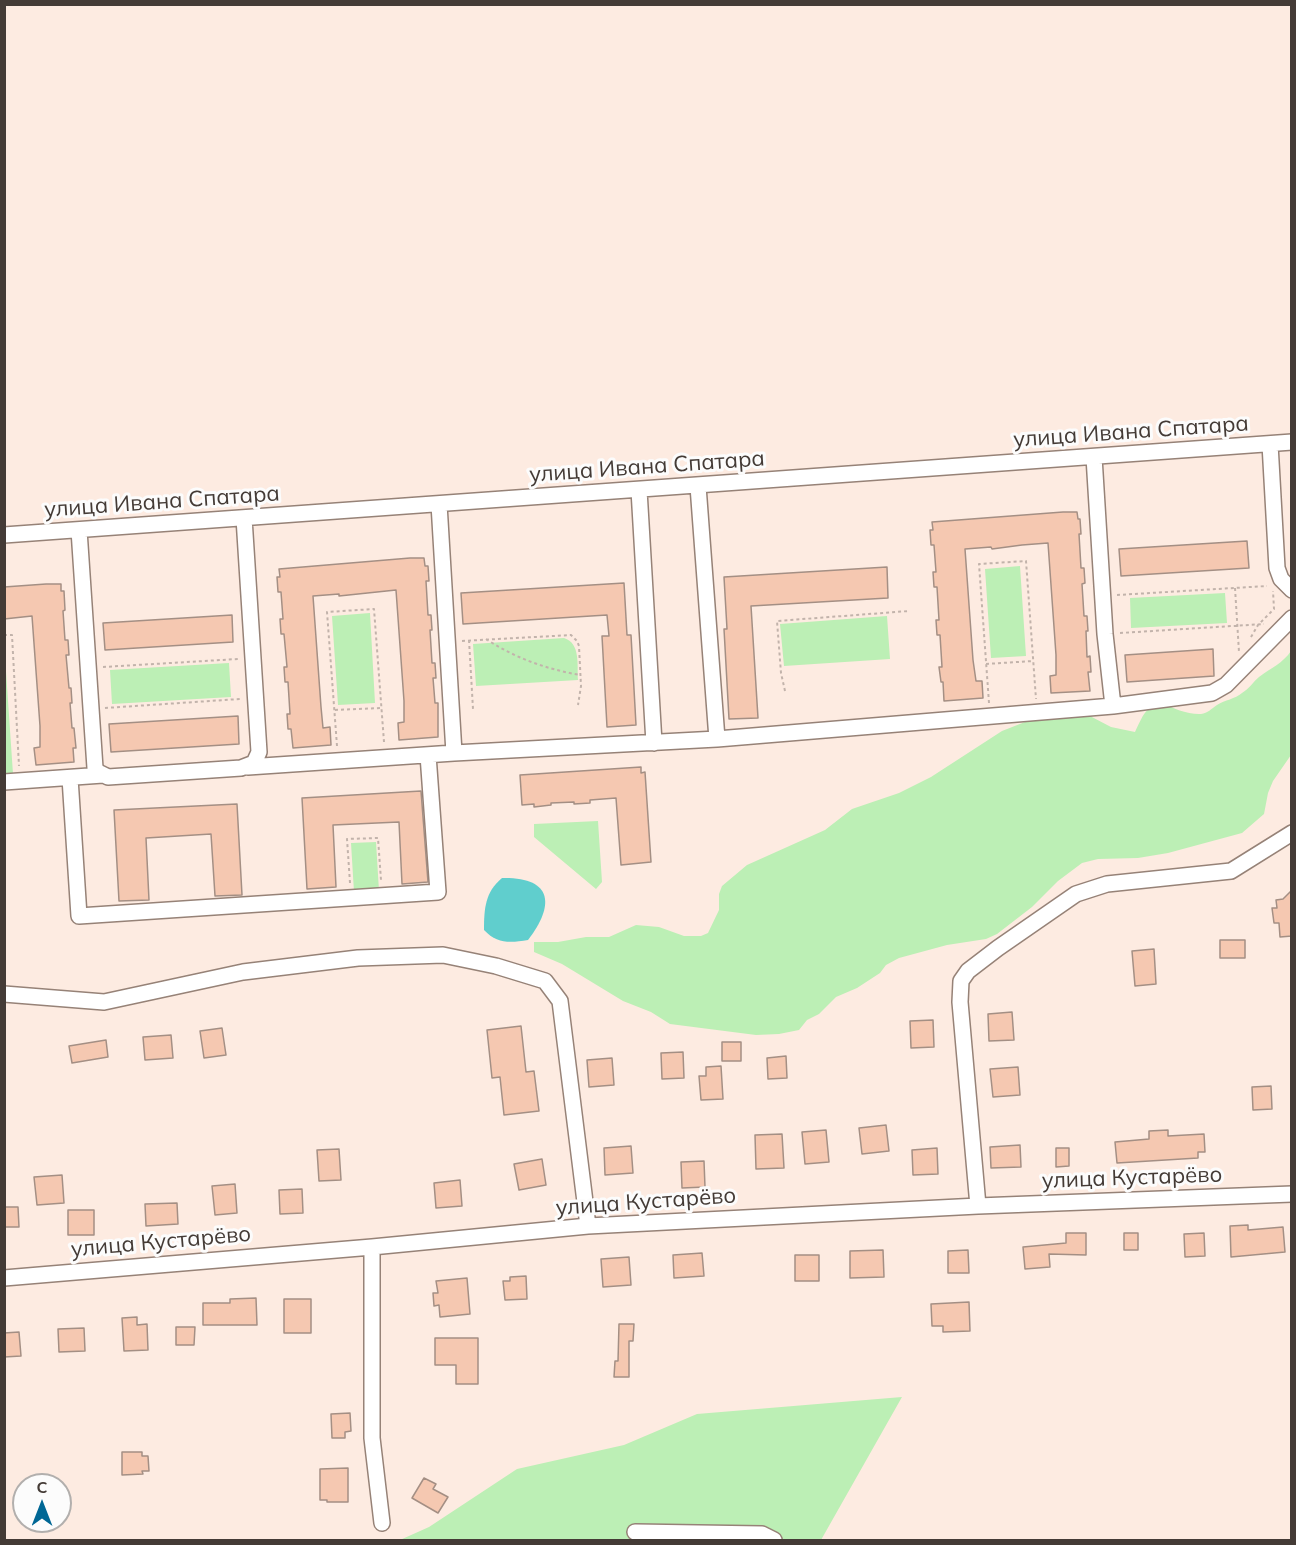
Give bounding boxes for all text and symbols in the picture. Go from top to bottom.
street label: улица Ивана Спатара [1012,411,1250,453]
street label: улица Ивана Спатара [528,446,766,488]
street label: улица Ивана Спатара [43,481,281,523]
street label: улица Кустарёво [1041,1162,1223,1194]
street label: улица Кустарёво [555,1183,737,1221]
street label: улица Кустарёво [70,1221,252,1263]
north arrow [12,1473,72,1533]
text: С [37,1477,47,1497]

